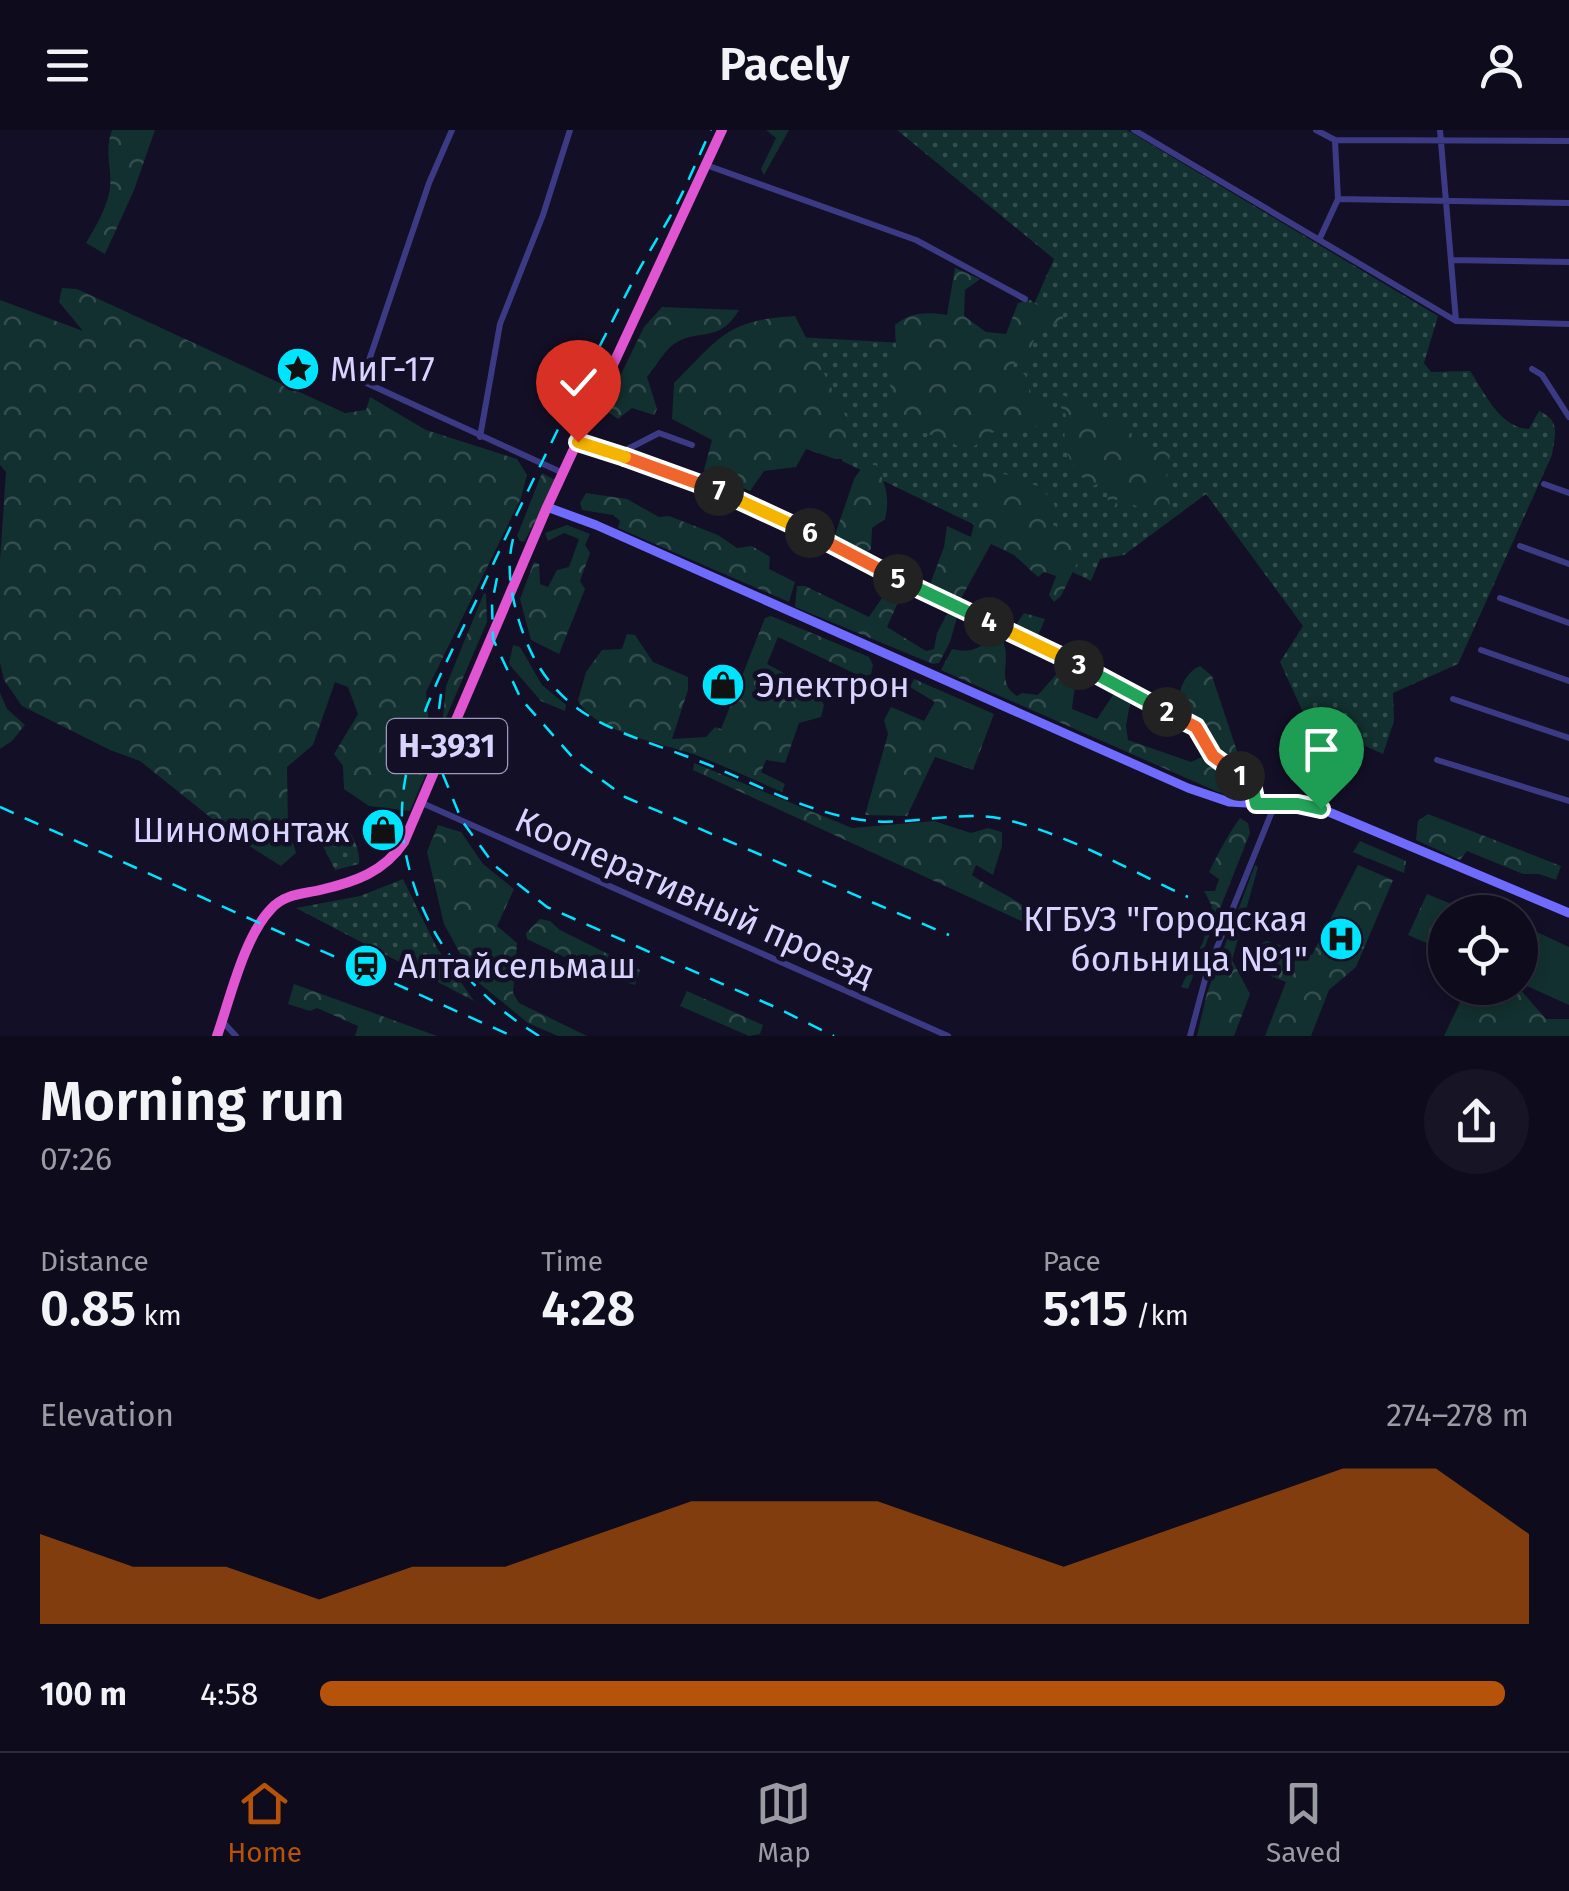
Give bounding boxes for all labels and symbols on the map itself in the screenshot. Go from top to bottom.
pin [536,340,621,443]
place icon: МиГ-17 [275,346,321,392]
place label: МиГ-17 [330,348,435,390]
pin: 7 [694,466,744,516]
pin: 6 [785,508,835,558]
pin: 5 [873,554,923,604]
pin: 4 [964,597,1014,647]
pin: 3 [1054,640,1104,690]
shop icon: Электрон [700,662,746,708]
place label: Электрон [756,664,910,706]
pin: 2 [1142,687,1192,737]
pin [1279,707,1364,810]
road number: Н-3931 [387,719,507,773]
pin: 1 [1215,751,1265,801]
street label: Кооперативный проезд [509,799,881,995]
shop icon: Шиномонтаж [360,807,406,853]
place label: Шиномонтаж [132,809,350,851]
place label: КГБУЗ "Городская больница №1" [1023,898,1308,980]
hospital icon: КГБУЗ "Городская больница №1" [1318,916,1364,962]
station icon: Алтайсельмаш [343,943,389,989]
place label: Алтайсельмаш [398,945,636,987]

